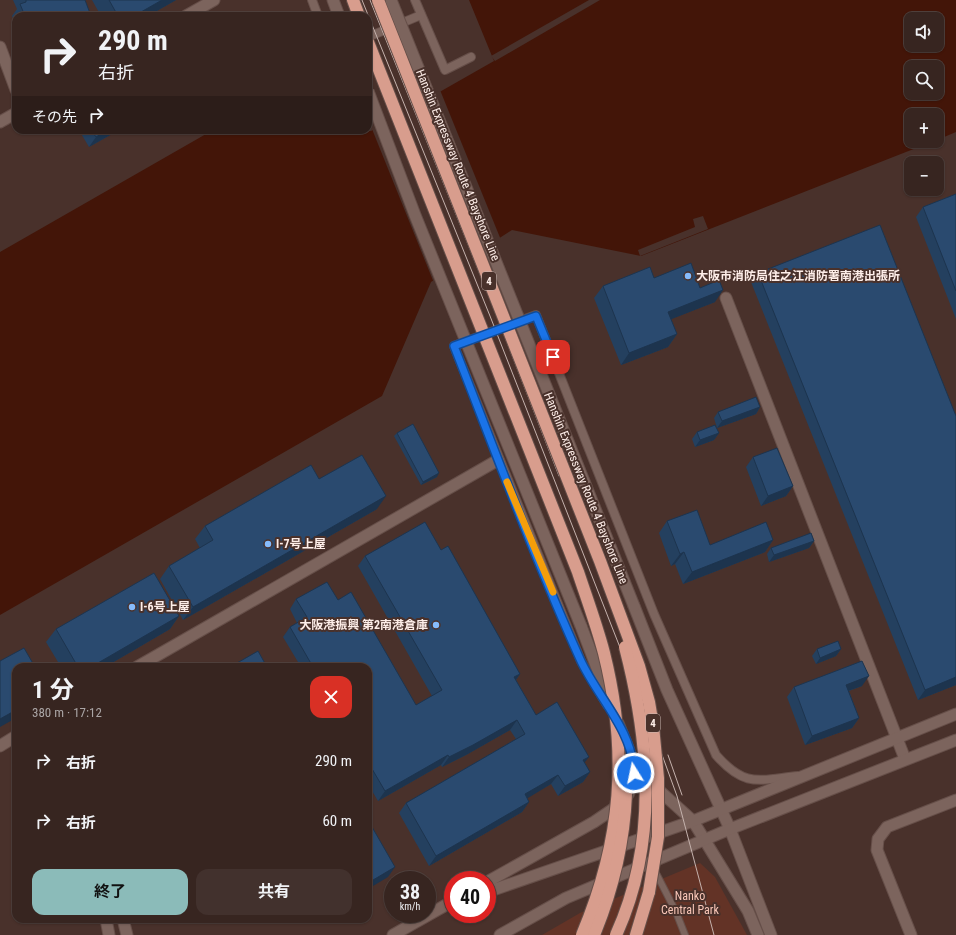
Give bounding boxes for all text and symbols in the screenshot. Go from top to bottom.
map controls [904,12,944,196]
button: sound [904,12,944,52]
text: 290 m [98,24,168,57]
icon: right [32,28,84,80]
button: search [904,60,944,100]
text: 右折 [98,62,134,83]
street label: Hanshin Expressway Route 4 Bayshore Line [413,67,503,263]
icon: right [85,104,107,126]
text: その先 [32,108,77,126]
button: + [904,108,944,148]
button: − [904,156,944,196]
place label: 大阪市消防局住之江消防署南港出張所 [696,269,900,283]
marker: 大阪市消防局住之江消防署南港出張所 [683,271,693,281]
road number: 4 [482,272,496,290]
pin [536,340,570,374]
icon: arrive [542,346,564,368]
street label: Hanshin Expressway Route 4 Bayshore Line [541,390,631,586]
place label: I-7号上屋 [276,537,326,551]
marker: I-7号上屋 [263,539,273,549]
place label: I-6号上屋 [140,600,190,614]
marker: I-6号上屋 [127,602,137,612]
place label: 大阪港振興 第2南港倉庫 [299,618,428,632]
marker: 大阪港振興 第2南港倉庫 [431,620,441,630]
text: 1 分 [32,676,74,704]
button: close [310,676,352,718]
text: 380 m · 17:12 [32,705,102,720]
road number: 4 [646,714,660,732]
icon: right [32,750,54,772]
text: 290 m [315,752,352,770]
position arrow [613,752,655,794]
text: 右折 [66,754,96,772]
icon: right [32,810,54,832]
text: 60 m [322,812,352,830]
text: 右折 [66,814,96,832]
button: 終了 [32,869,188,915]
button: 共有 [196,869,352,915]
speed limit sign: 40 [444,871,496,923]
text: 38 [400,880,420,904]
park label: Nanko Central Park [661,889,720,917]
text: km/h [400,901,420,912]

